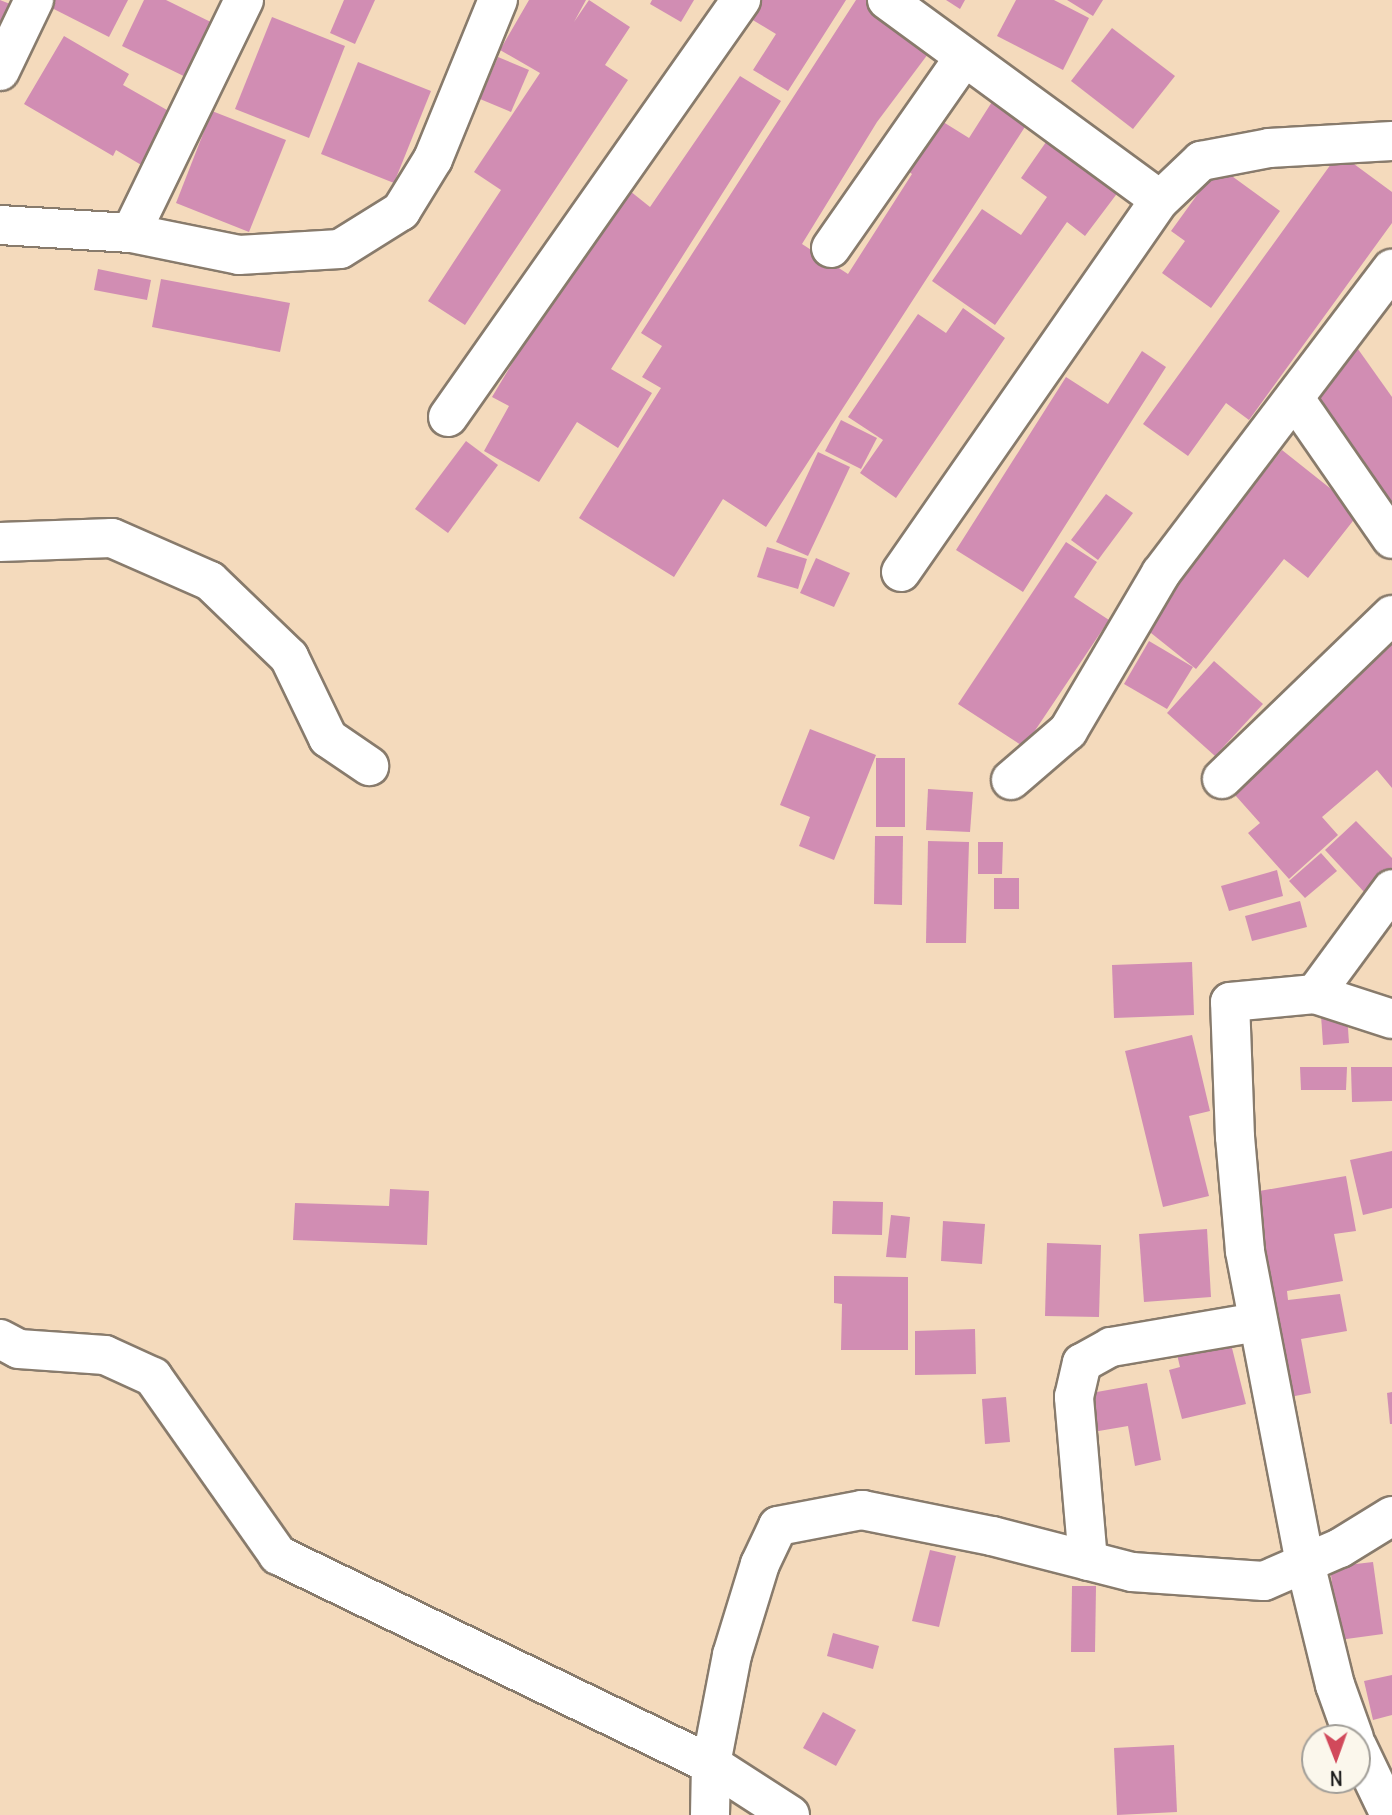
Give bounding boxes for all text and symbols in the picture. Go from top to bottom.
north arrow [1301,1724,1371,1794]
text: N [1330,1766,1343,1790]

